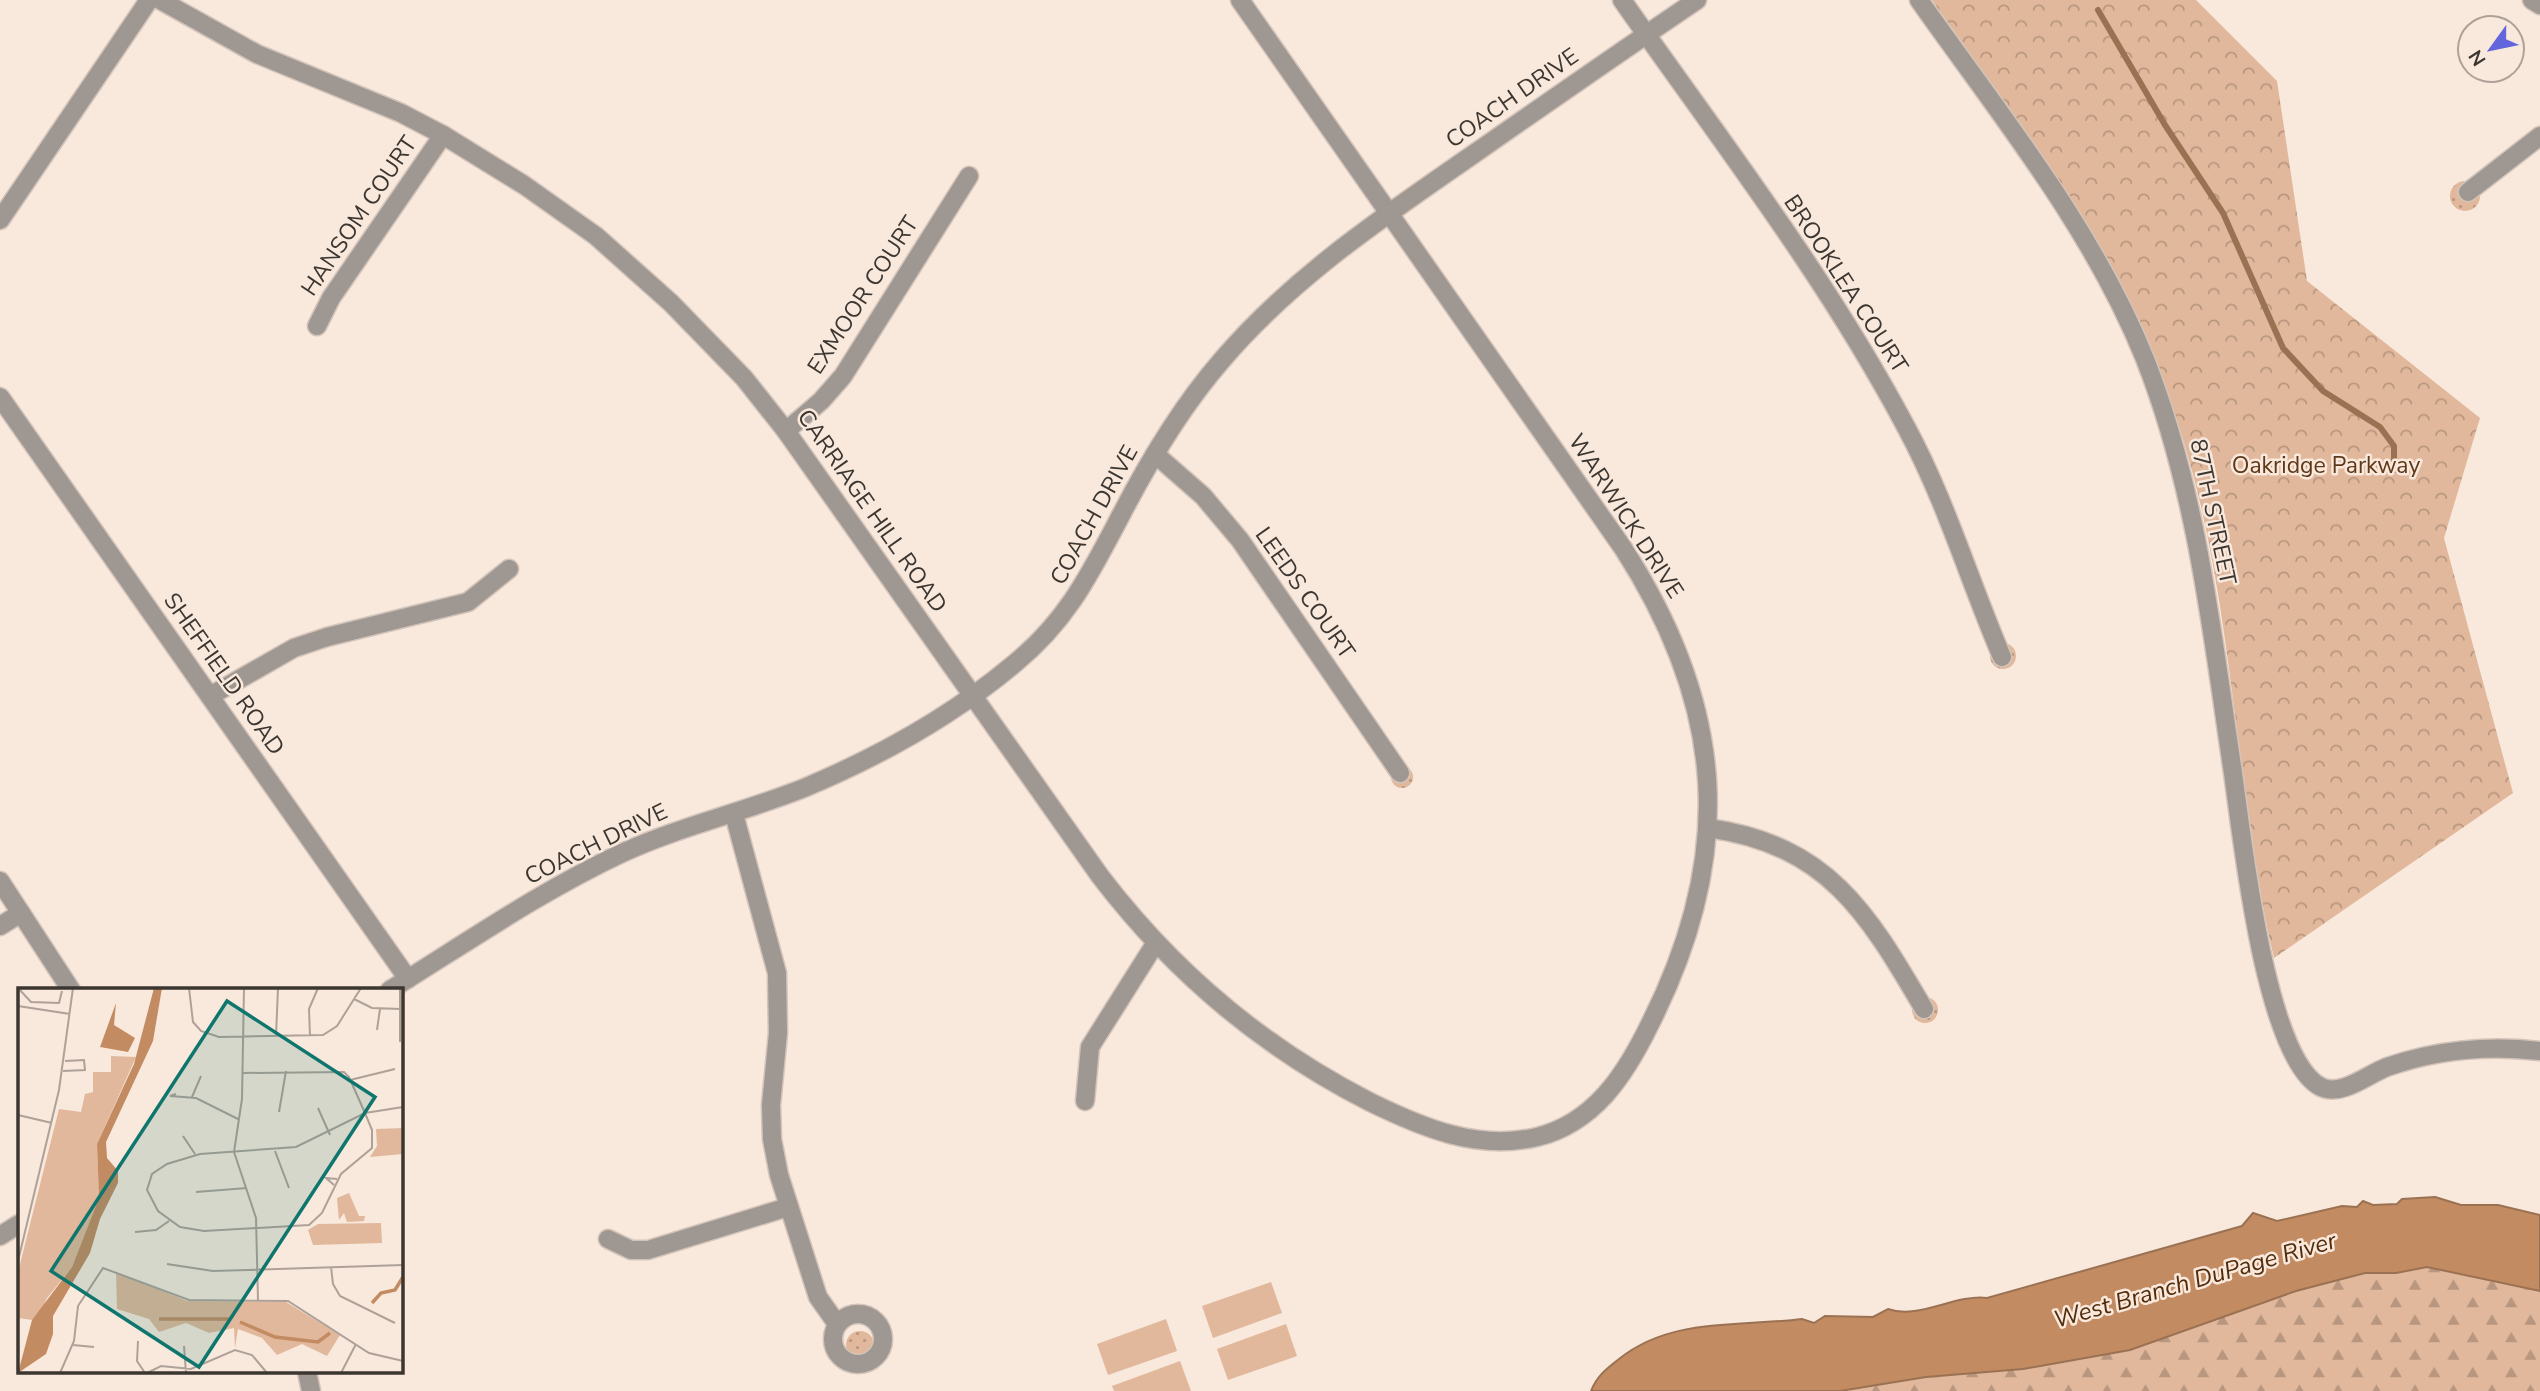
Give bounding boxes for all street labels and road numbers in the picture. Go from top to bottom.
street label: COACH DRIVE [1439,41,1585,155]
street label: HANSOM COURT [294,130,424,302]
street label: BROOKLEA COURT [1777,189,1915,379]
street label: EXMOOR COURT [800,210,926,380]
street label: CARRIAGE HILL ROAD [790,403,954,619]
street label: WARWICK DRIVE [1561,428,1691,604]
street label: 87TH STREET [2182,436,2244,588]
street label: COACH DRIVE [1043,440,1145,590]
street label: LEEDS COURT [1248,521,1362,665]
street label: SHEFFIELD ROAD [156,587,292,761]
street label: COACH DRIVE [519,796,673,892]

